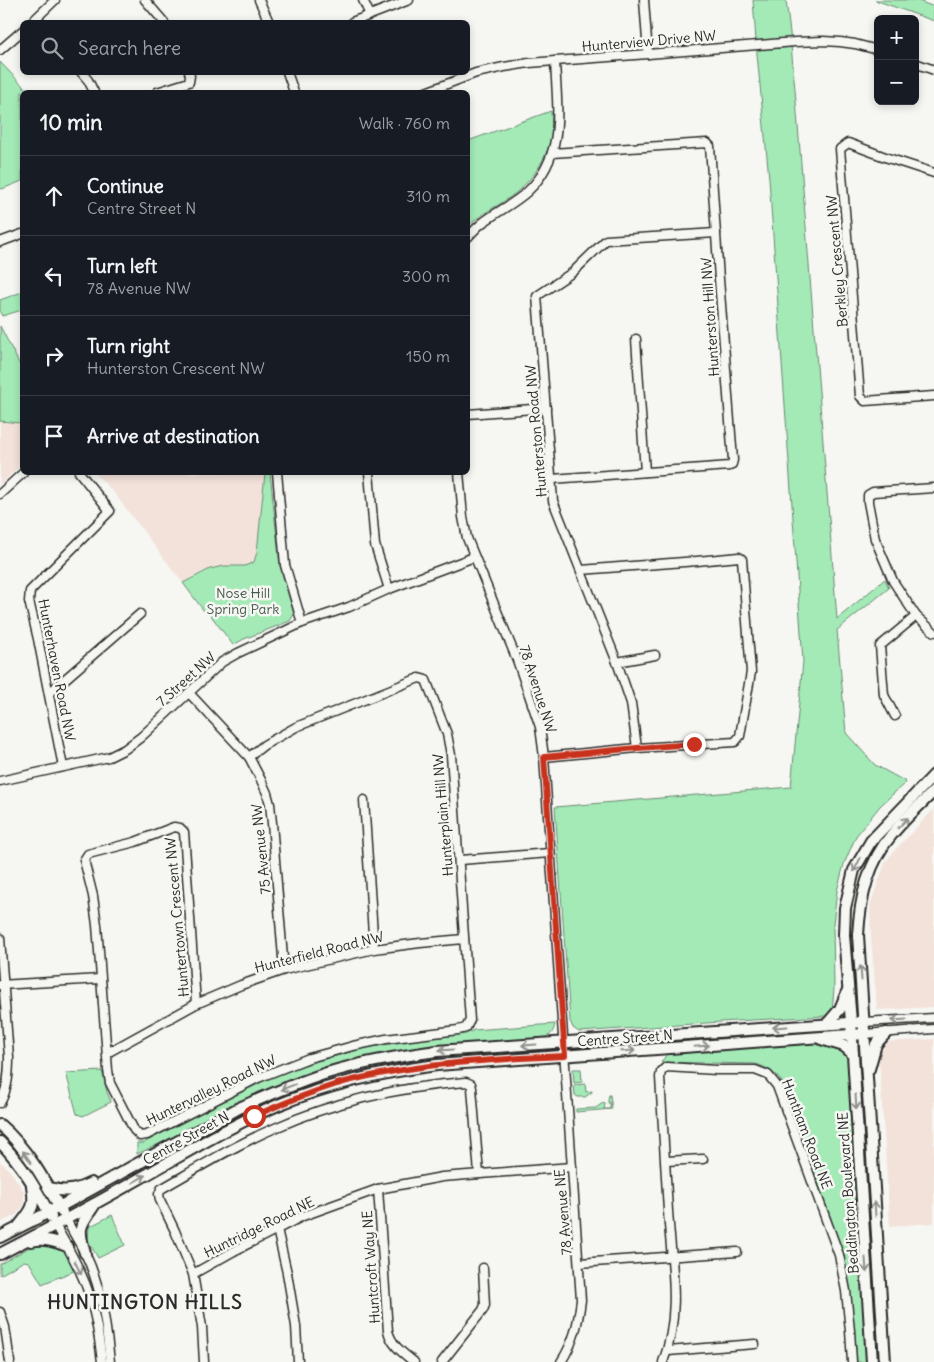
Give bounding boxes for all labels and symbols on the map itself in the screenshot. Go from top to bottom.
street label: Hunterview Drive NW [581,26,717,56]
street label: Berkley Crescent NW [822,194,852,328]
street label: Hunterston Hill NW [697,256,723,377]
street label: Hunterston Road NW [521,364,551,498]
park label: Nose Hill Spring Park [207,584,279,618]
street label: Hunterhaven Road NW [34,597,80,743]
street label: 78 Avenue NW [515,643,561,735]
street label: 7 Street NW [153,648,219,710]
route end [683,733,706,756]
street label: Hunterplain Hill NW [429,753,457,877]
street label: 75 Avenue NW [247,803,275,895]
one-way arrow [897,817,909,829]
street label: Huntertown Crescent NW [161,836,193,998]
one-way arrow [852,857,862,872]
street label: Hunterfield Road NW [253,927,386,977]
one-way arrow [856,966,865,982]
one-way arrow [891,1015,907,1024]
one-way arrow [772,1022,788,1032]
street label: Centre Street N [577,1026,673,1050]
one-way arrow [521,1040,537,1049]
one-way arrow [694,1041,710,1050]
one-way arrow [438,1045,454,1055]
one-way arrow [620,1047,636,1056]
street label: Huntervalley Road NW [143,1051,279,1129]
street label: Huntham Road NE [778,1076,836,1192]
one-way arrow [281,1083,296,1092]
one-way arrow [851,1094,860,1110]
route start [243,1105,266,1128]
street label: Centre Street N [140,1107,232,1169]
street label: Beddington Boulevard NE [833,1112,863,1274]
one-way arrow [22,1150,32,1164]
street label: 78 Avenue NE [550,1168,576,1256]
one-way arrow [131,1174,146,1184]
street label: Huntridge Road NE [201,1192,317,1262]
one-way arrow [871,1201,880,1217]
street label: Huntcroft Way NE [358,1210,384,1324]
one-way arrow [862,1256,871,1272]
one-way arrow [74,1260,83,1275]
district label: HUNTINGTON HILLS [47,1290,243,1314]

